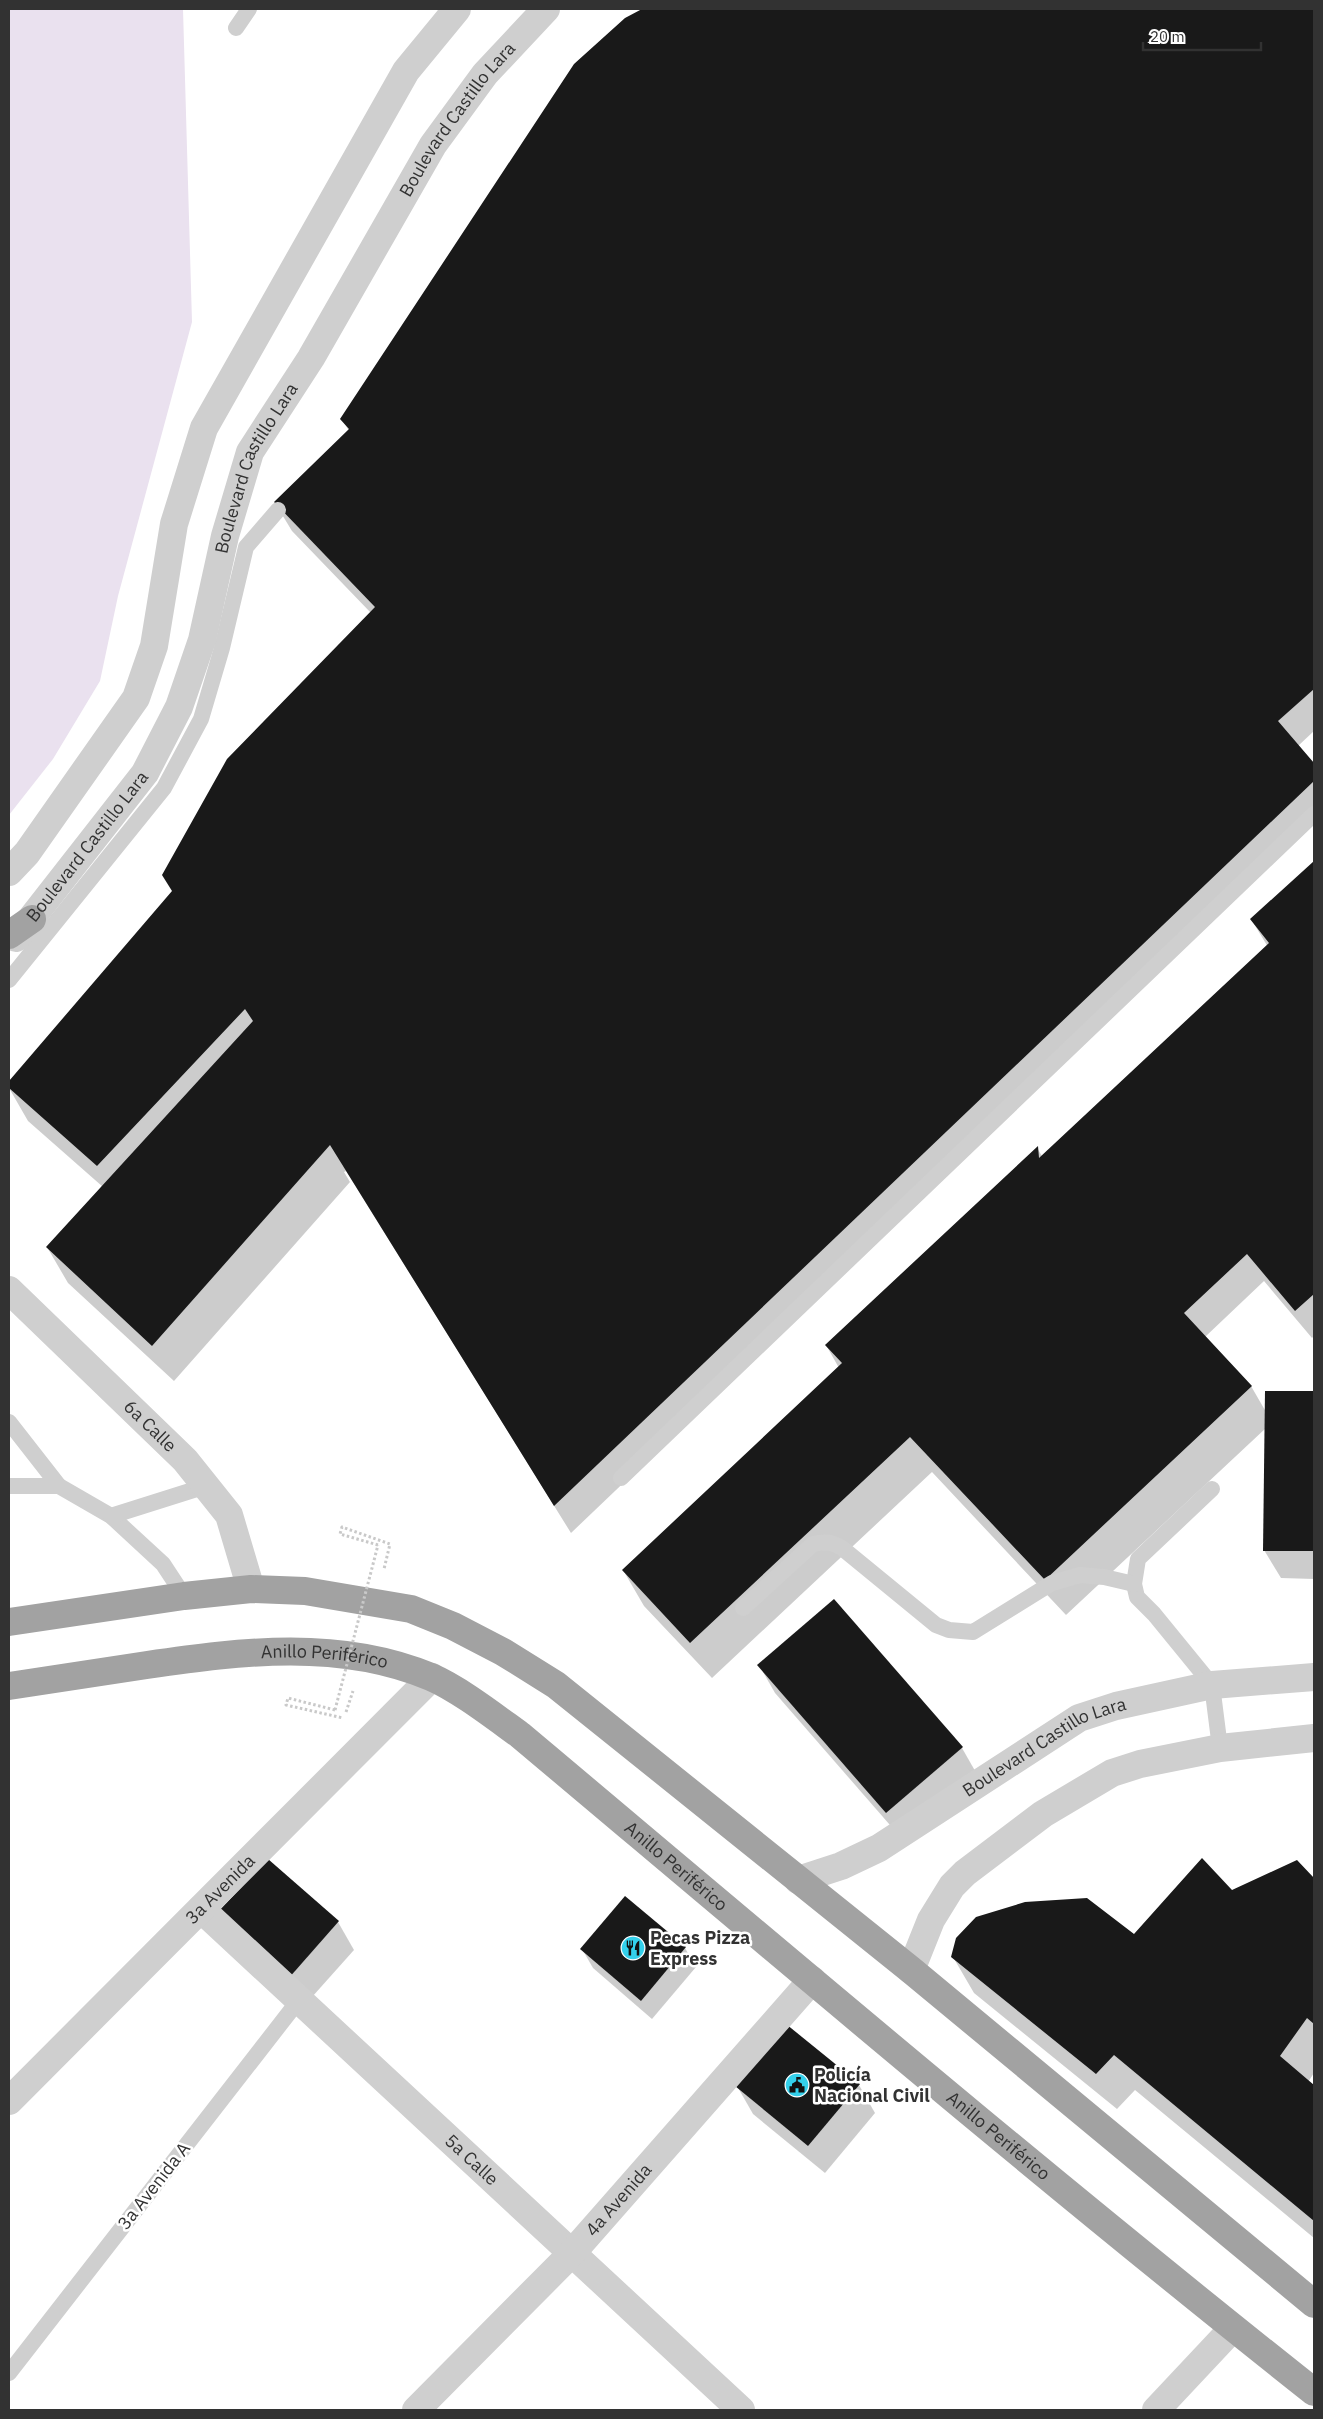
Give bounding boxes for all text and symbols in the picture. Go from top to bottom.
scale bar [1143,20,1260,52]
text: 20 m [1150,27,1185,46]
street label: Boulevard Castillo Lara [394,37,520,201]
street label: Boulevard Castillo Lara [209,378,303,556]
street label: Boulevard Castillo Lara [21,766,153,926]
street label: 6a Calle [119,1395,182,1457]
street label: Anillo Periférico [260,1639,390,1673]
street label: Boulevard Castillo Lara [958,1692,1128,1802]
street label: Anillo Periférico [620,1816,733,1916]
street label: 3a Avenida [180,1849,260,1929]
place label: Pecas Pizza Express [650,1926,750,1970]
restaurant icon: Pecas Pizza Express [620,1935,646,1961]
place label: Policía Nacional Civil [814,2063,930,2107]
public building icon: Policía Nacional Civil [784,2072,810,2098]
street label: Anillo Periférico [942,2086,1055,2185]
street label: 5a Calle [440,2129,504,2190]
street label: 3a Avenida A [112,2137,195,2234]
street label: 4a Avenida [580,2158,657,2241]

